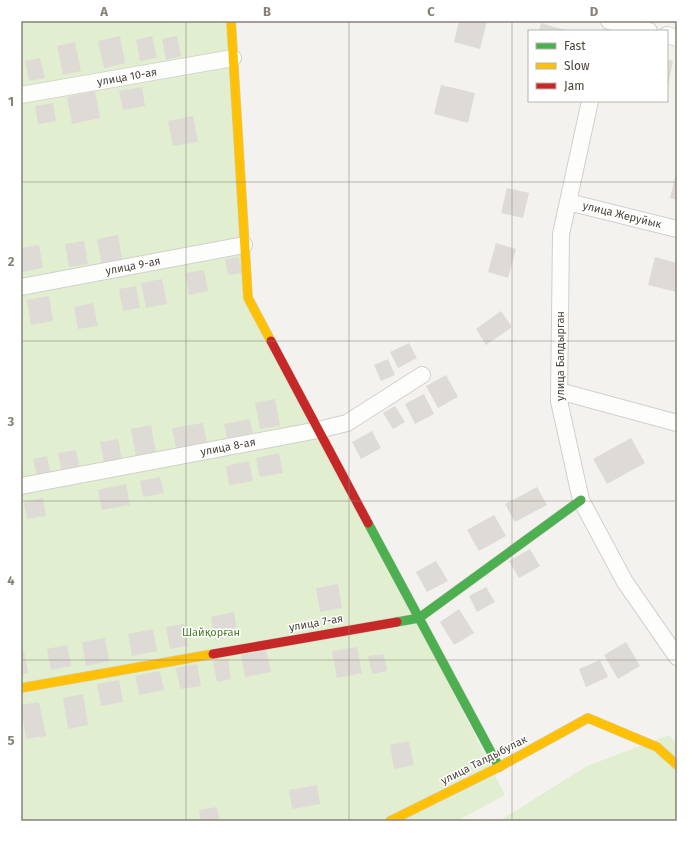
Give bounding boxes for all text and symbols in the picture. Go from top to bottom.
text: A [99,4,108,19]
text: B [263,4,271,19]
text: C [427,4,435,19]
text: D [590,4,599,19]
legend [528,30,668,102]
text: Fast [564,39,586,53]
text: Slow [564,59,590,73]
street label: улица 10-ая [96,65,158,89]
text: Jam [564,79,584,93]
text: 1 [8,94,14,109]
street label: улица Жеруйык [581,199,663,231]
text: 2 [8,254,15,269]
street label: улица 9-ая [104,254,162,278]
street label: улица Балдырган [554,311,567,401]
text: 3 [7,414,15,429]
street label: улица 8-ая [199,435,257,459]
text: 4 [7,573,15,588]
street label: улица 7-ая [288,612,344,634]
park label: Шайқорған [182,626,240,639]
text: 5 [8,733,15,748]
street label: улица Талдыбулак [439,733,529,787]

